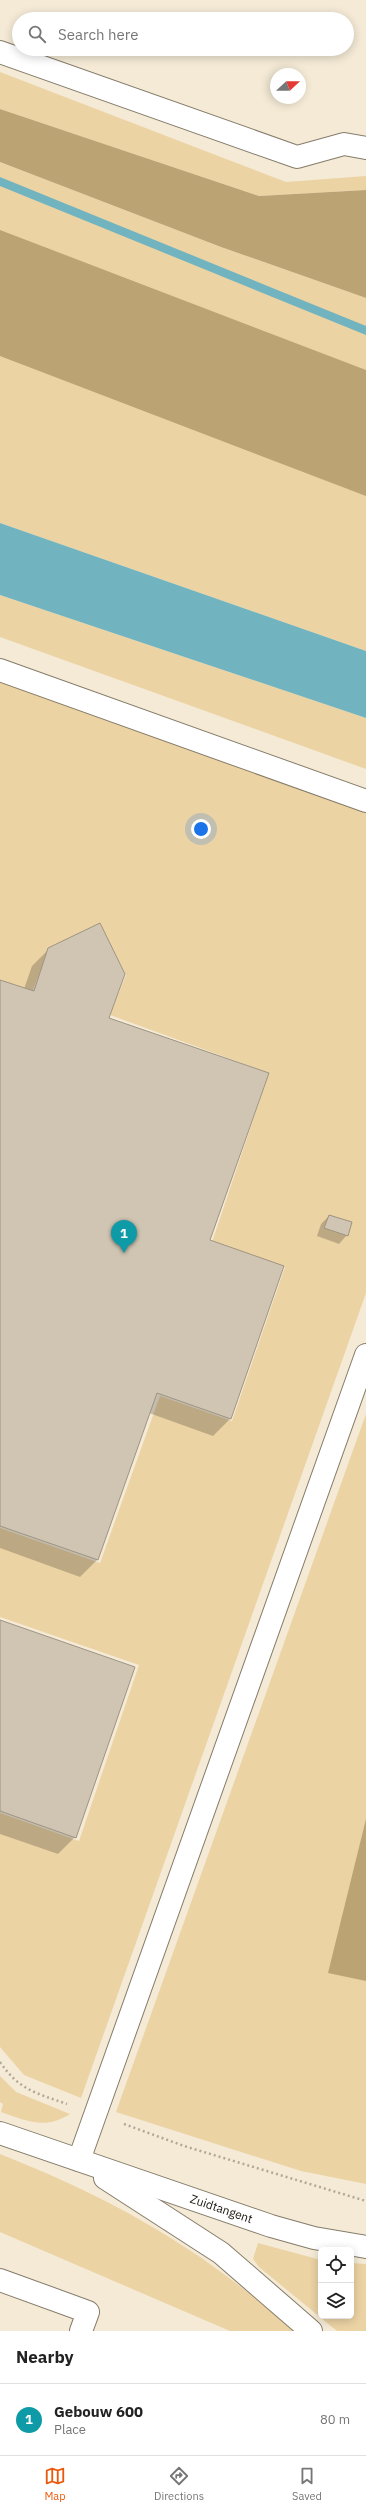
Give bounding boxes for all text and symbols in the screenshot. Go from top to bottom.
search box [12,12,354,56]
icon: search [26,23,48,45]
text: Search here [58,25,138,44]
north arrow [270,68,306,104]
your location [191,819,211,839]
pin: 1 [111,1220,137,1253]
street label: Zuidtangent [188,2191,255,2226]
map controls [318,2247,354,2319]
button: locate [318,2247,354,2283]
button: layers [318,2283,354,2319]
text: Nearby [16,2346,74,2368]
text: Gebouw 600 [54,2402,143,2421]
text: 1 [25,2411,33,2428]
text: 80 m [320,2411,350,2428]
text: Place [54,2421,86,2438]
tab: Map [44,2465,66,2503]
tab: Directions [154,2465,204,2503]
tab: Saved [292,2465,322,2503]

